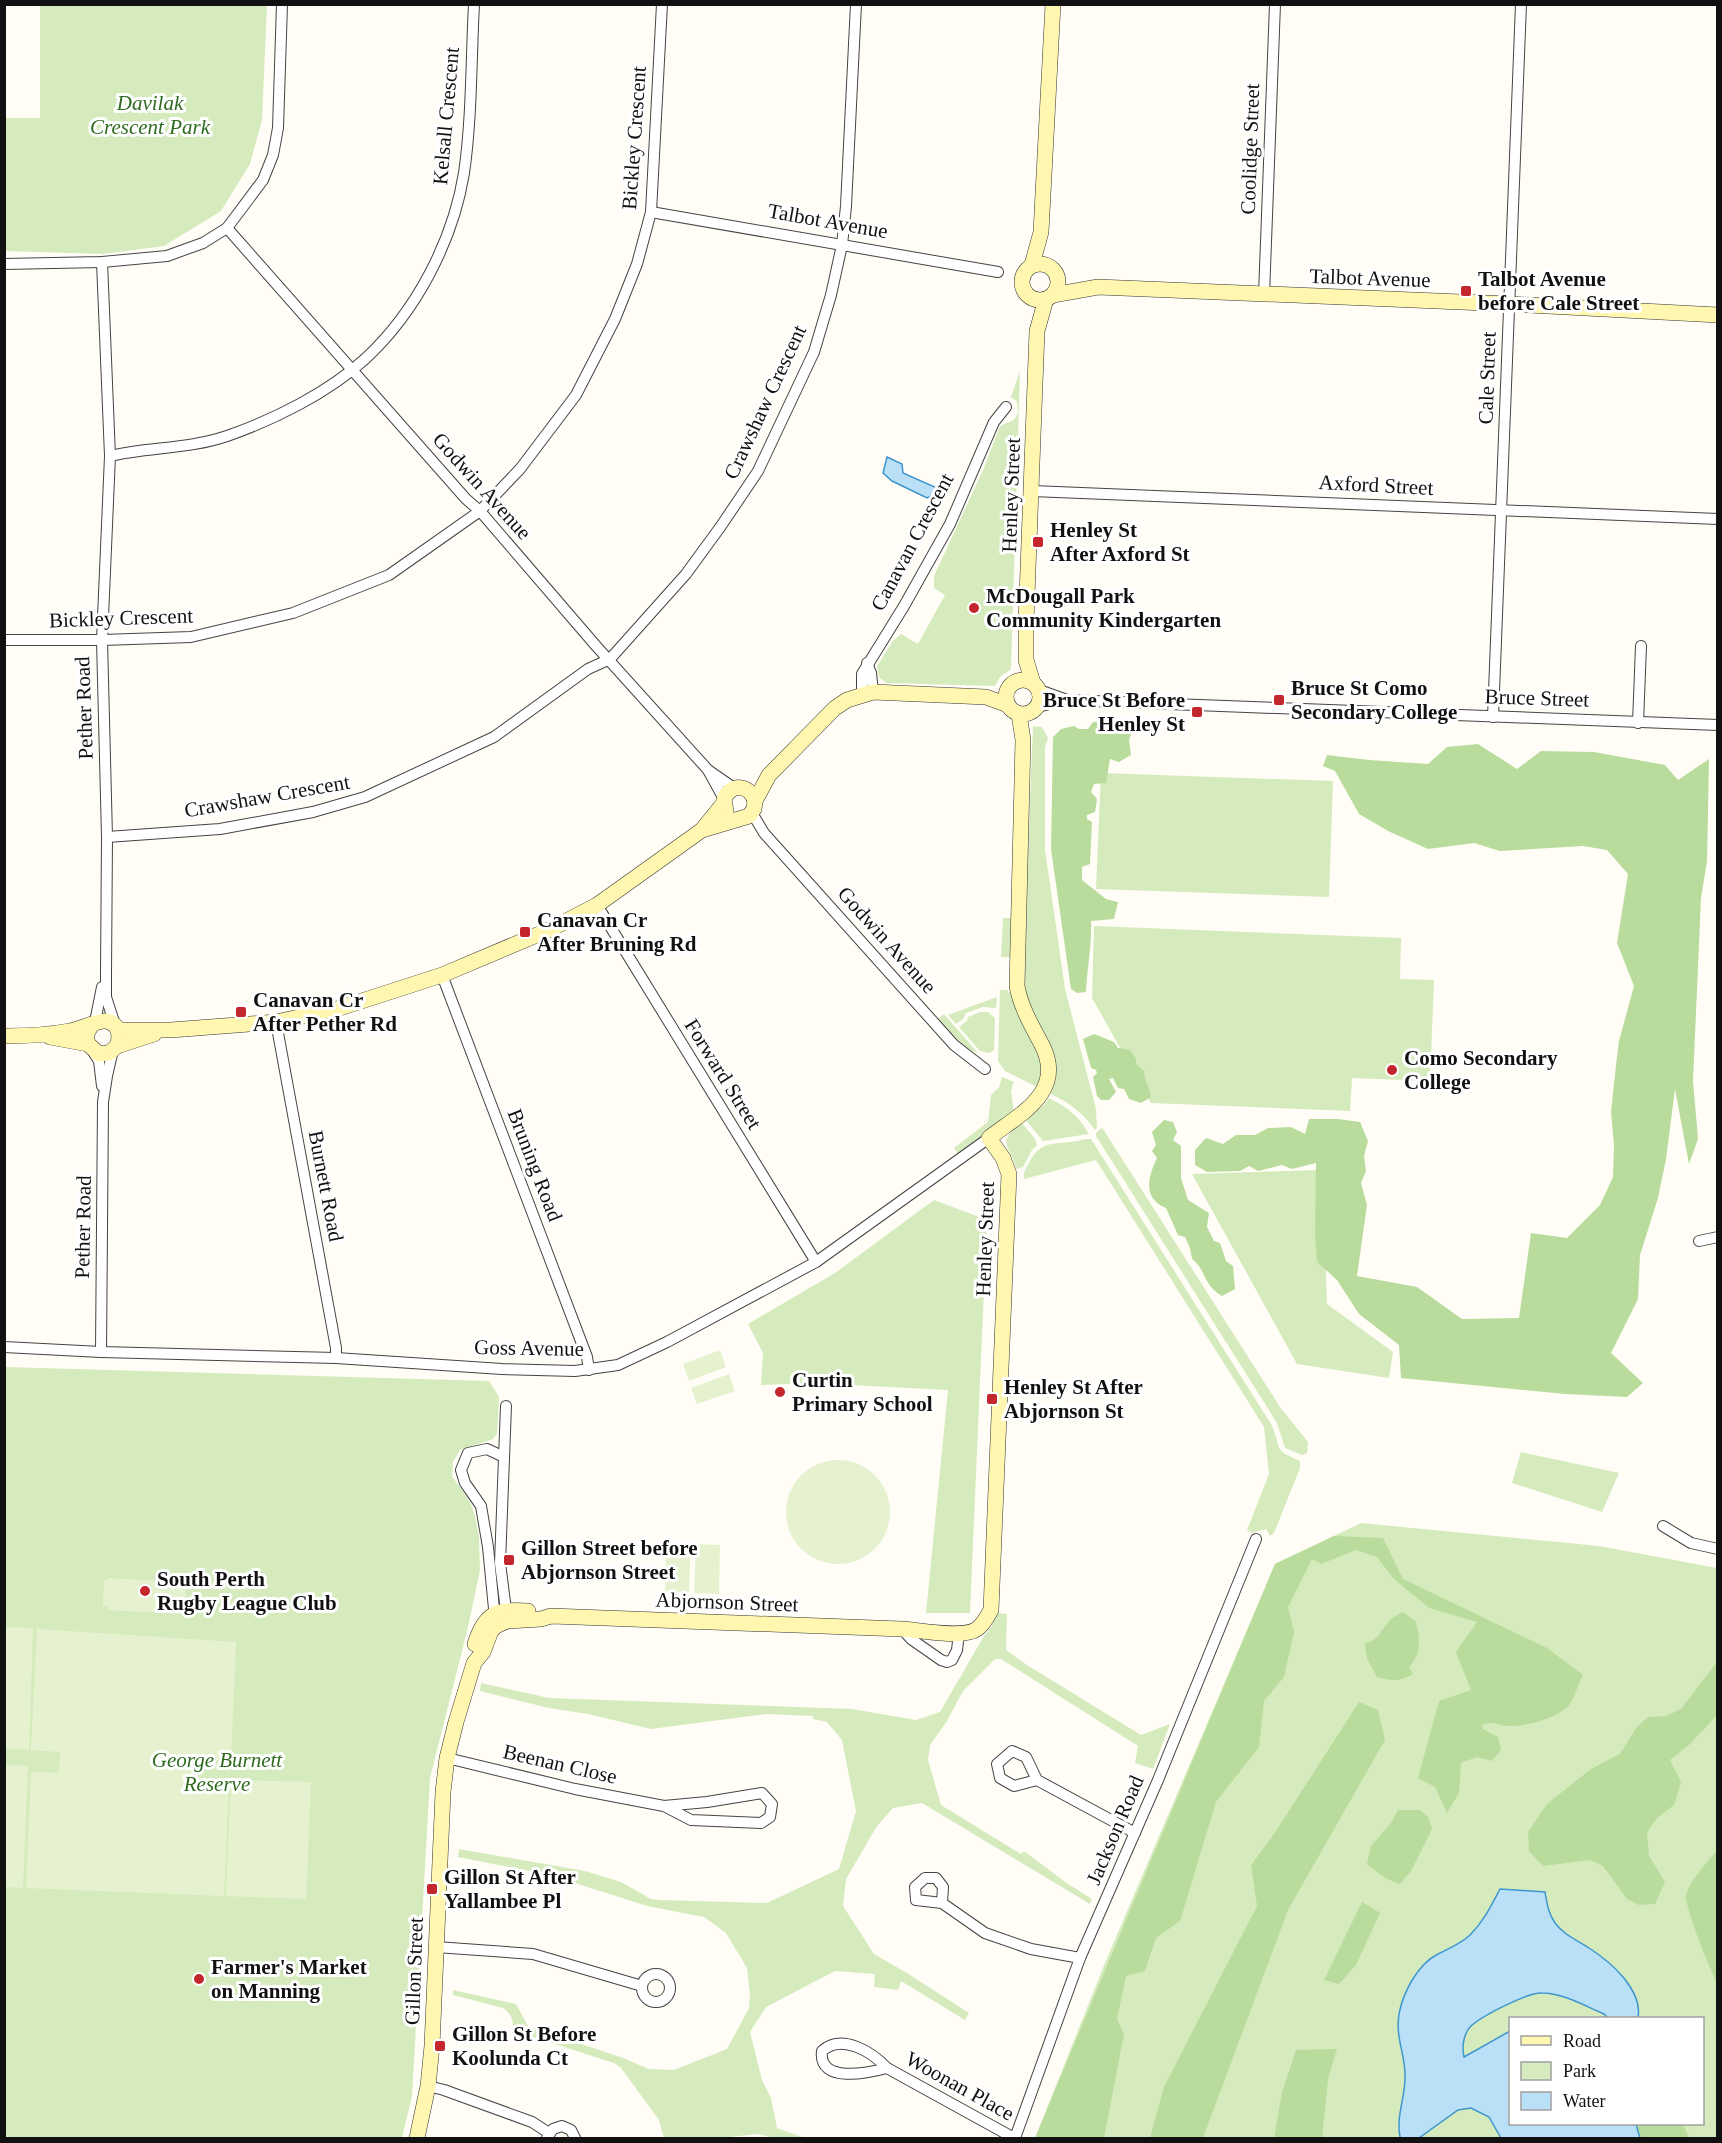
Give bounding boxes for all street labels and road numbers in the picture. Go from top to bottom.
street label: Kelsall Crescent [428,46,464,186]
street label: Bickley Crescent [617,65,651,211]
street label: Coolidge Street [1236,83,1264,215]
street label: Talbot Avenue [766,199,890,243]
street label: Talbot Avenue [1309,264,1431,292]
street label: Crawshaw Crescent [719,321,811,483]
street label: Cale Street [1473,331,1501,425]
street label: Godwin Avenue [428,428,536,544]
street label: Henley Street [997,437,1025,553]
street label: Canavan Crescent [866,469,958,615]
street label: Axford Street [1318,470,1434,500]
street label: Bickley Crescent [49,603,194,633]
street label: Pether Road [70,656,98,760]
street label: Bruce Street [1484,684,1590,712]
street label: Crawshaw Crescent [183,770,352,822]
street label: Godwin Avenue [833,882,941,998]
street label: Forward Street [680,1014,766,1134]
street label: Bruning Road [503,1105,568,1225]
street label: Burnett Road [303,1128,349,1244]
street label: Pether Road [70,1175,96,1279]
street label: Henley Street [971,1181,999,1297]
street label: Goss Avenue [474,1335,584,1361]
street label: Abjornson Street [655,1588,799,1616]
street label: Beenan Close [501,1739,619,1789]
street label: Jackson Road [1081,1771,1149,1888]
street label: Gillon Street [400,1916,428,2025]
street label: Woonan Place [902,2046,1018,2126]

